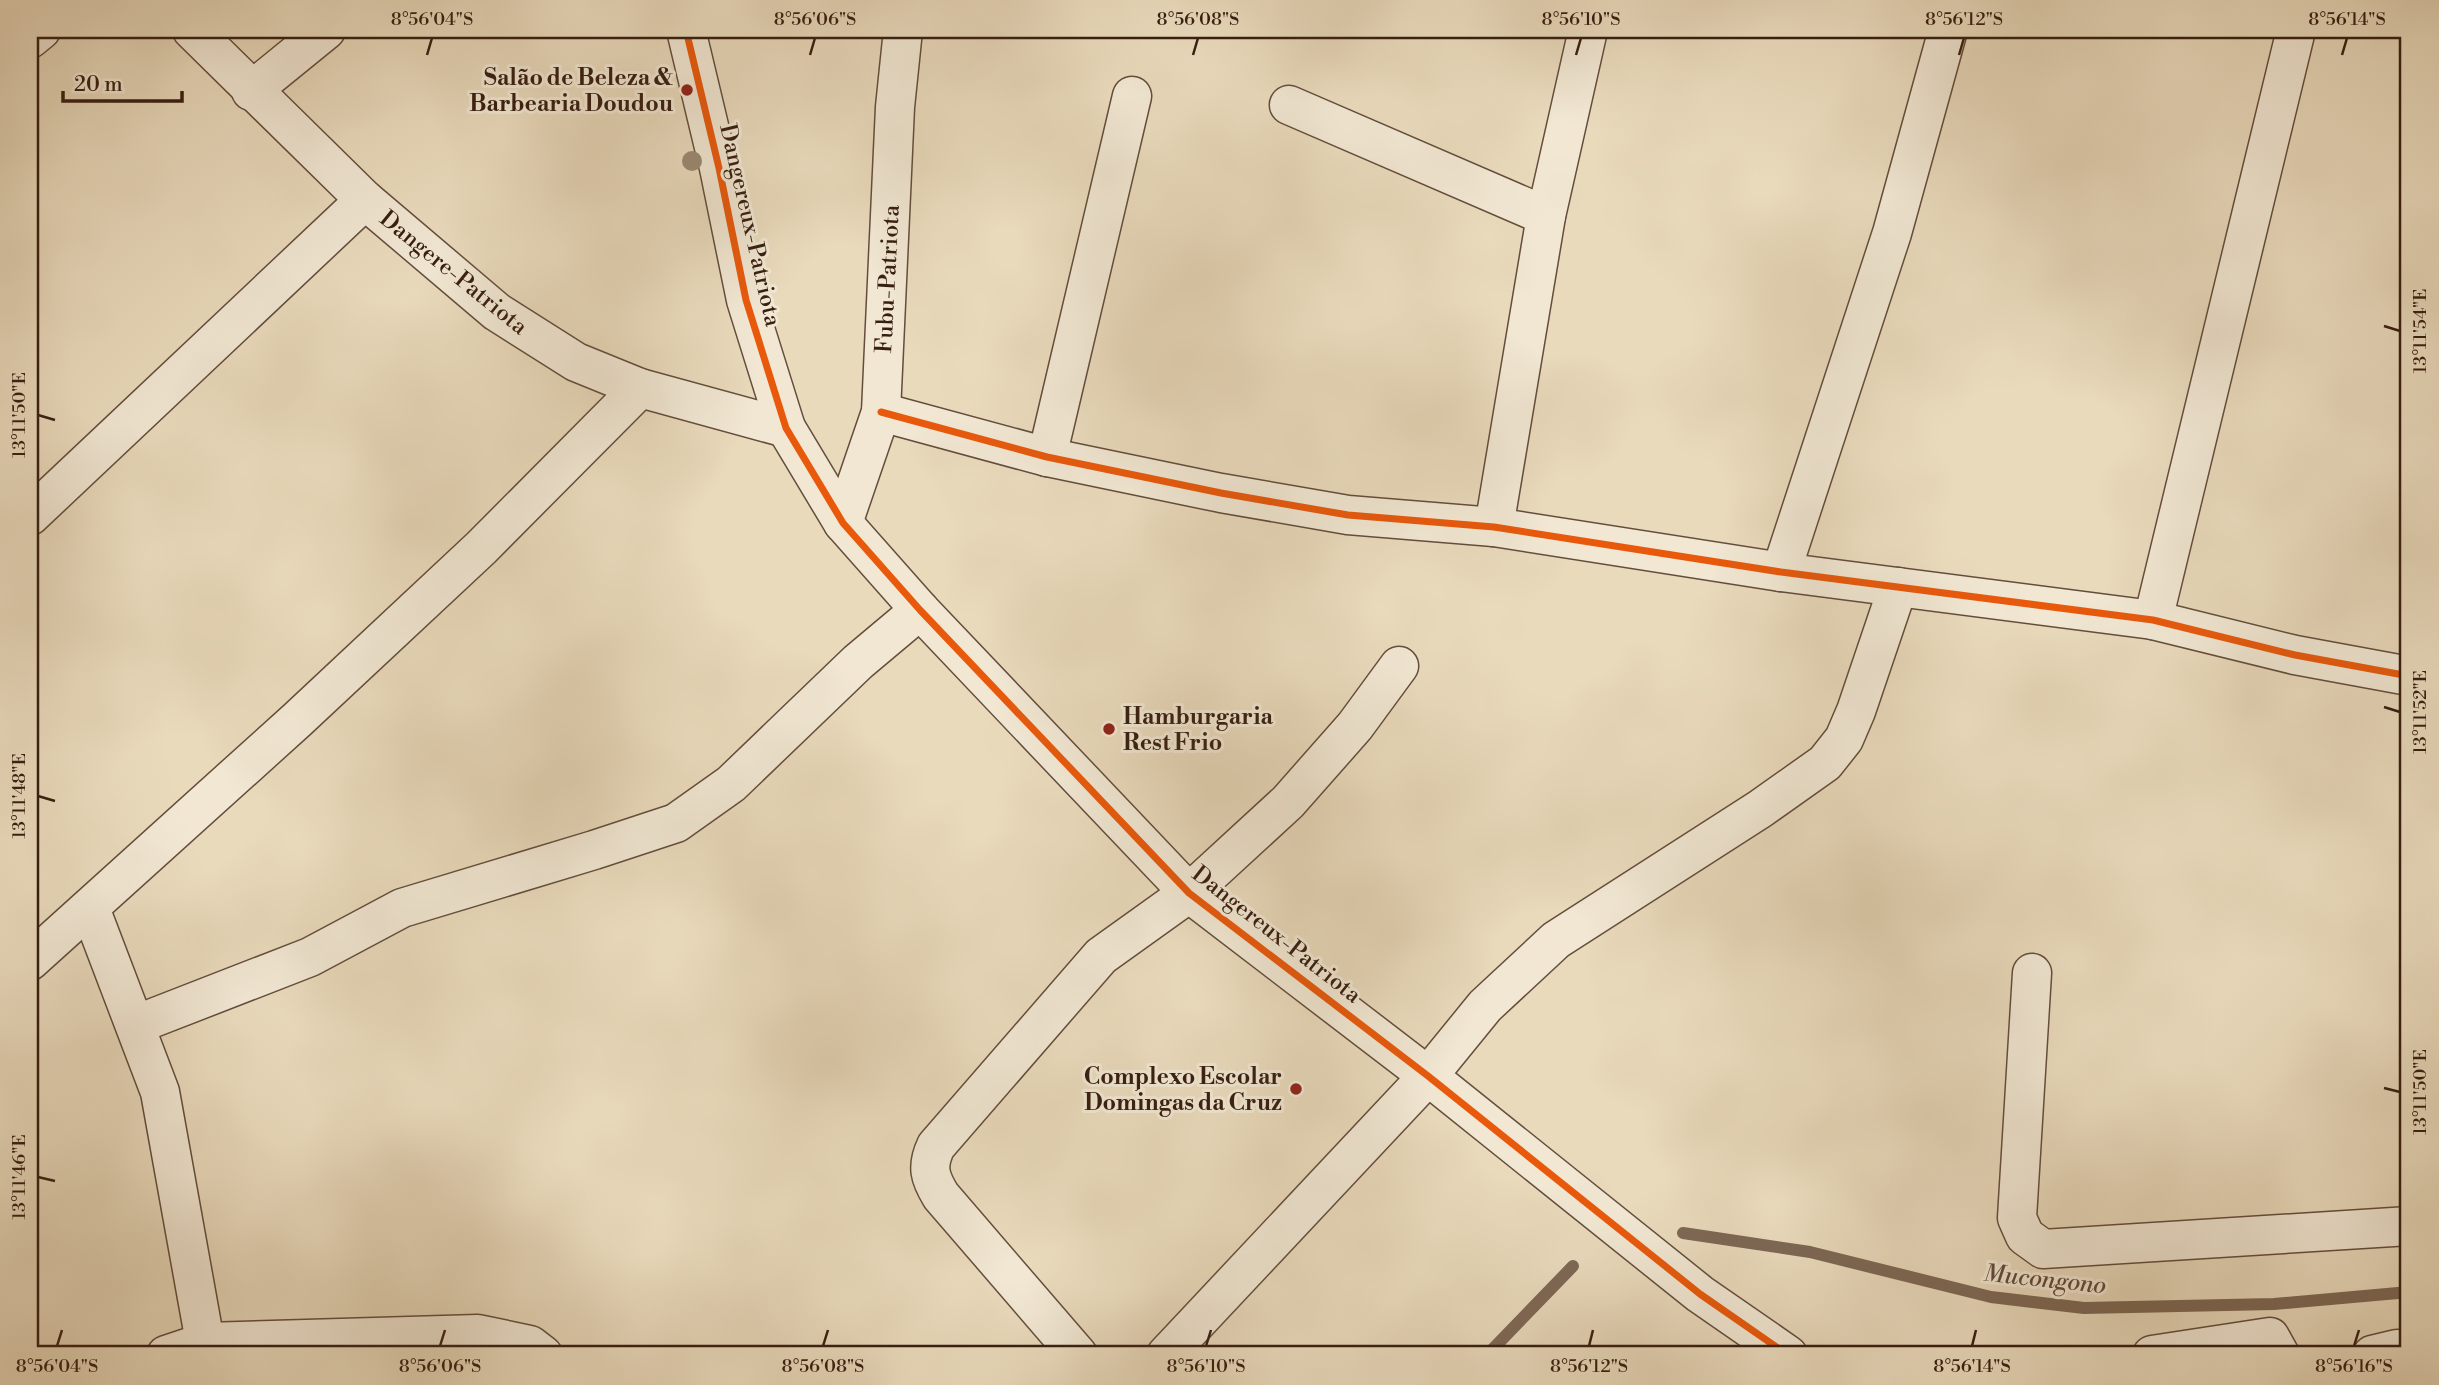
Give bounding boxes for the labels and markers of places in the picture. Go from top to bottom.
place label: Salão de Beleza & Barbearia Doudou [469,64,674,118]
marker: Salão de Beleza & Barbearia Doudou [679,82,695,98]
place label: Hamburgaria Rest Frio [1123,703,1273,757]
marker: Hamburgaria Rest Frio [1101,721,1117,737]
place label: Complexo Escolar Domingas da Cruz [1084,1063,1282,1117]
marker: Complexo Escolar Domingas da Cruz [1288,1081,1304,1097]

